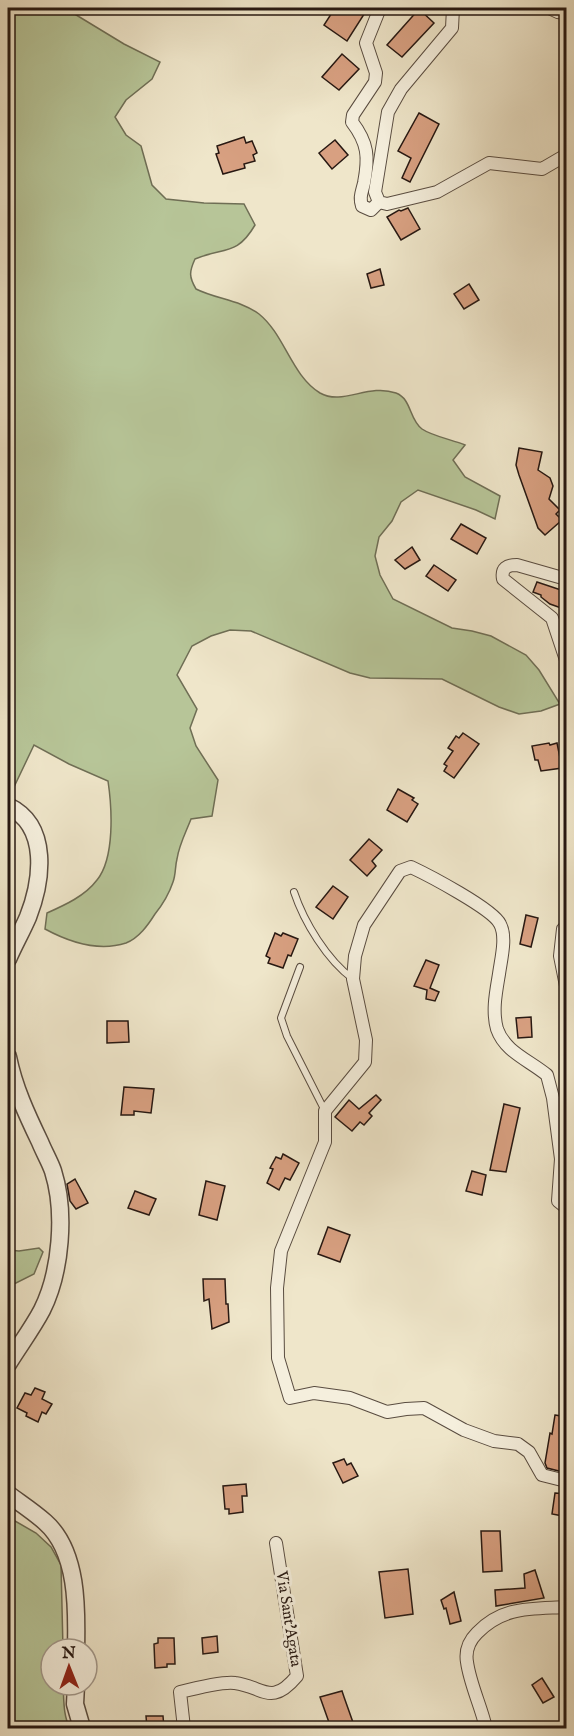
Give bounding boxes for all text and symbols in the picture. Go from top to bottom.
street label: Via Sant'Agata [270,1569,305,1668]
north arrow [39,1637,99,1697]
text: N [61,1644,76,1664]

